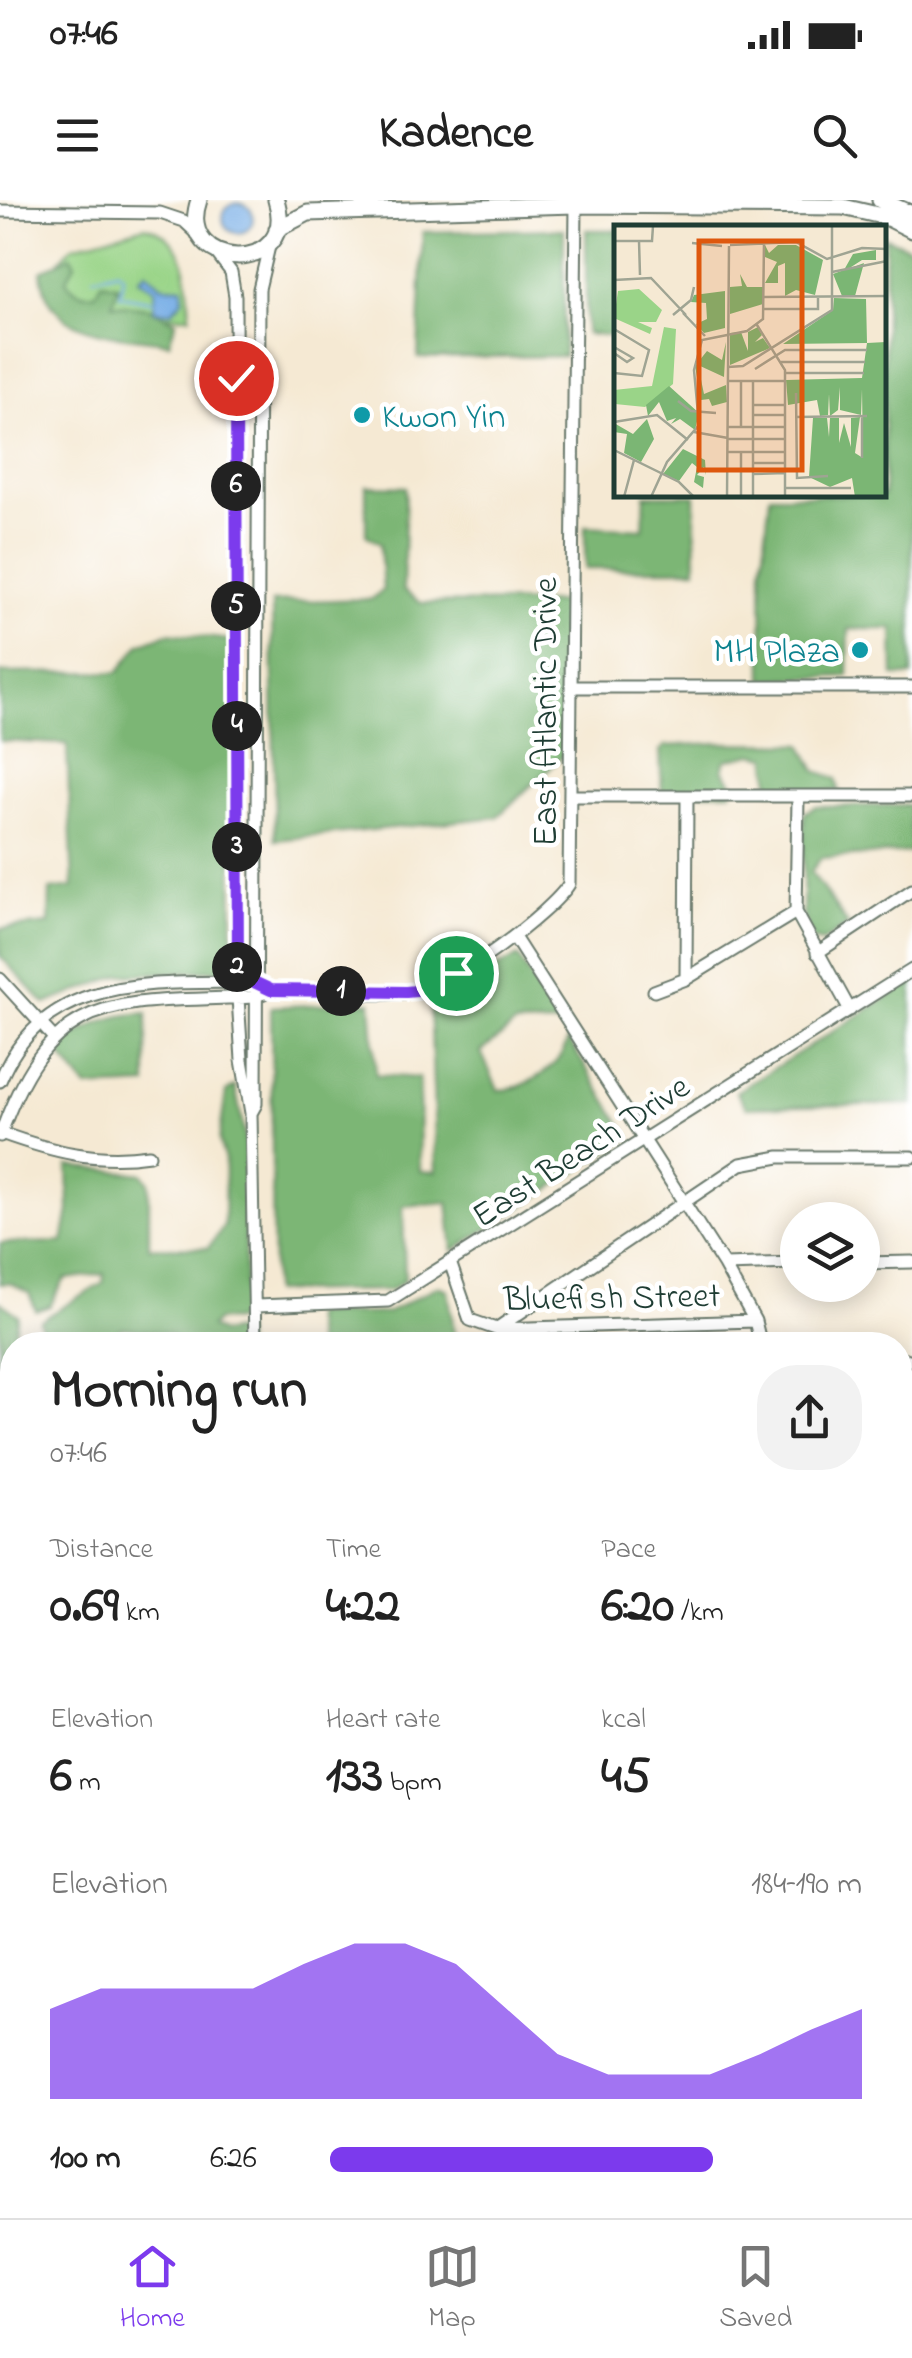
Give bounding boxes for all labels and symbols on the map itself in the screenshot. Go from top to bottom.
inset map [614,225,887,498]
pin [194,336,279,421]
place label: Kwon Yin [382,393,505,444]
marker: Kwon Yin [351,404,373,426]
pin: 6 [211,461,261,511]
street label: East Atlantic Drive [522,577,573,847]
pin: 5 [211,581,261,631]
place label: MH Plaza [713,628,840,679]
marker: MH Plaza [849,639,871,661]
pin: 4 [212,701,262,751]
pin: 3 [212,822,262,872]
pin [414,931,499,1016]
pin: 2 [212,942,262,992]
pin: 1 [316,966,366,1016]
street label: East Beach Drive [463,1063,701,1243]
street label: Bluefish Street [502,1272,721,1327]

